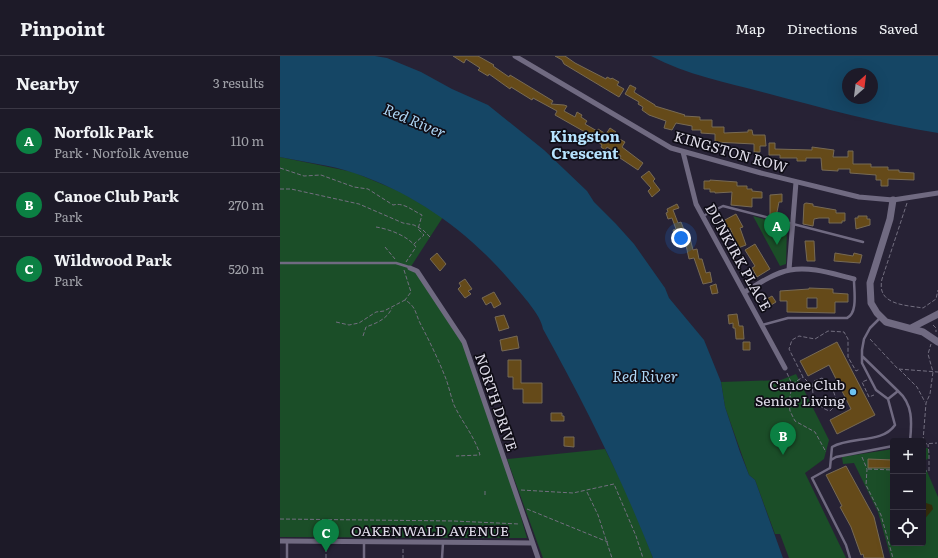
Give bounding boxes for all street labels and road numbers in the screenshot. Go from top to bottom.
street label: KINGSTON ROW [672,125,790,177]
street label: DUNKIRK PLACE [701,200,777,314]
street label: NORTH DRIVE [471,351,523,454]
street label: OAKENWALD AVENUE [351,520,509,540]

